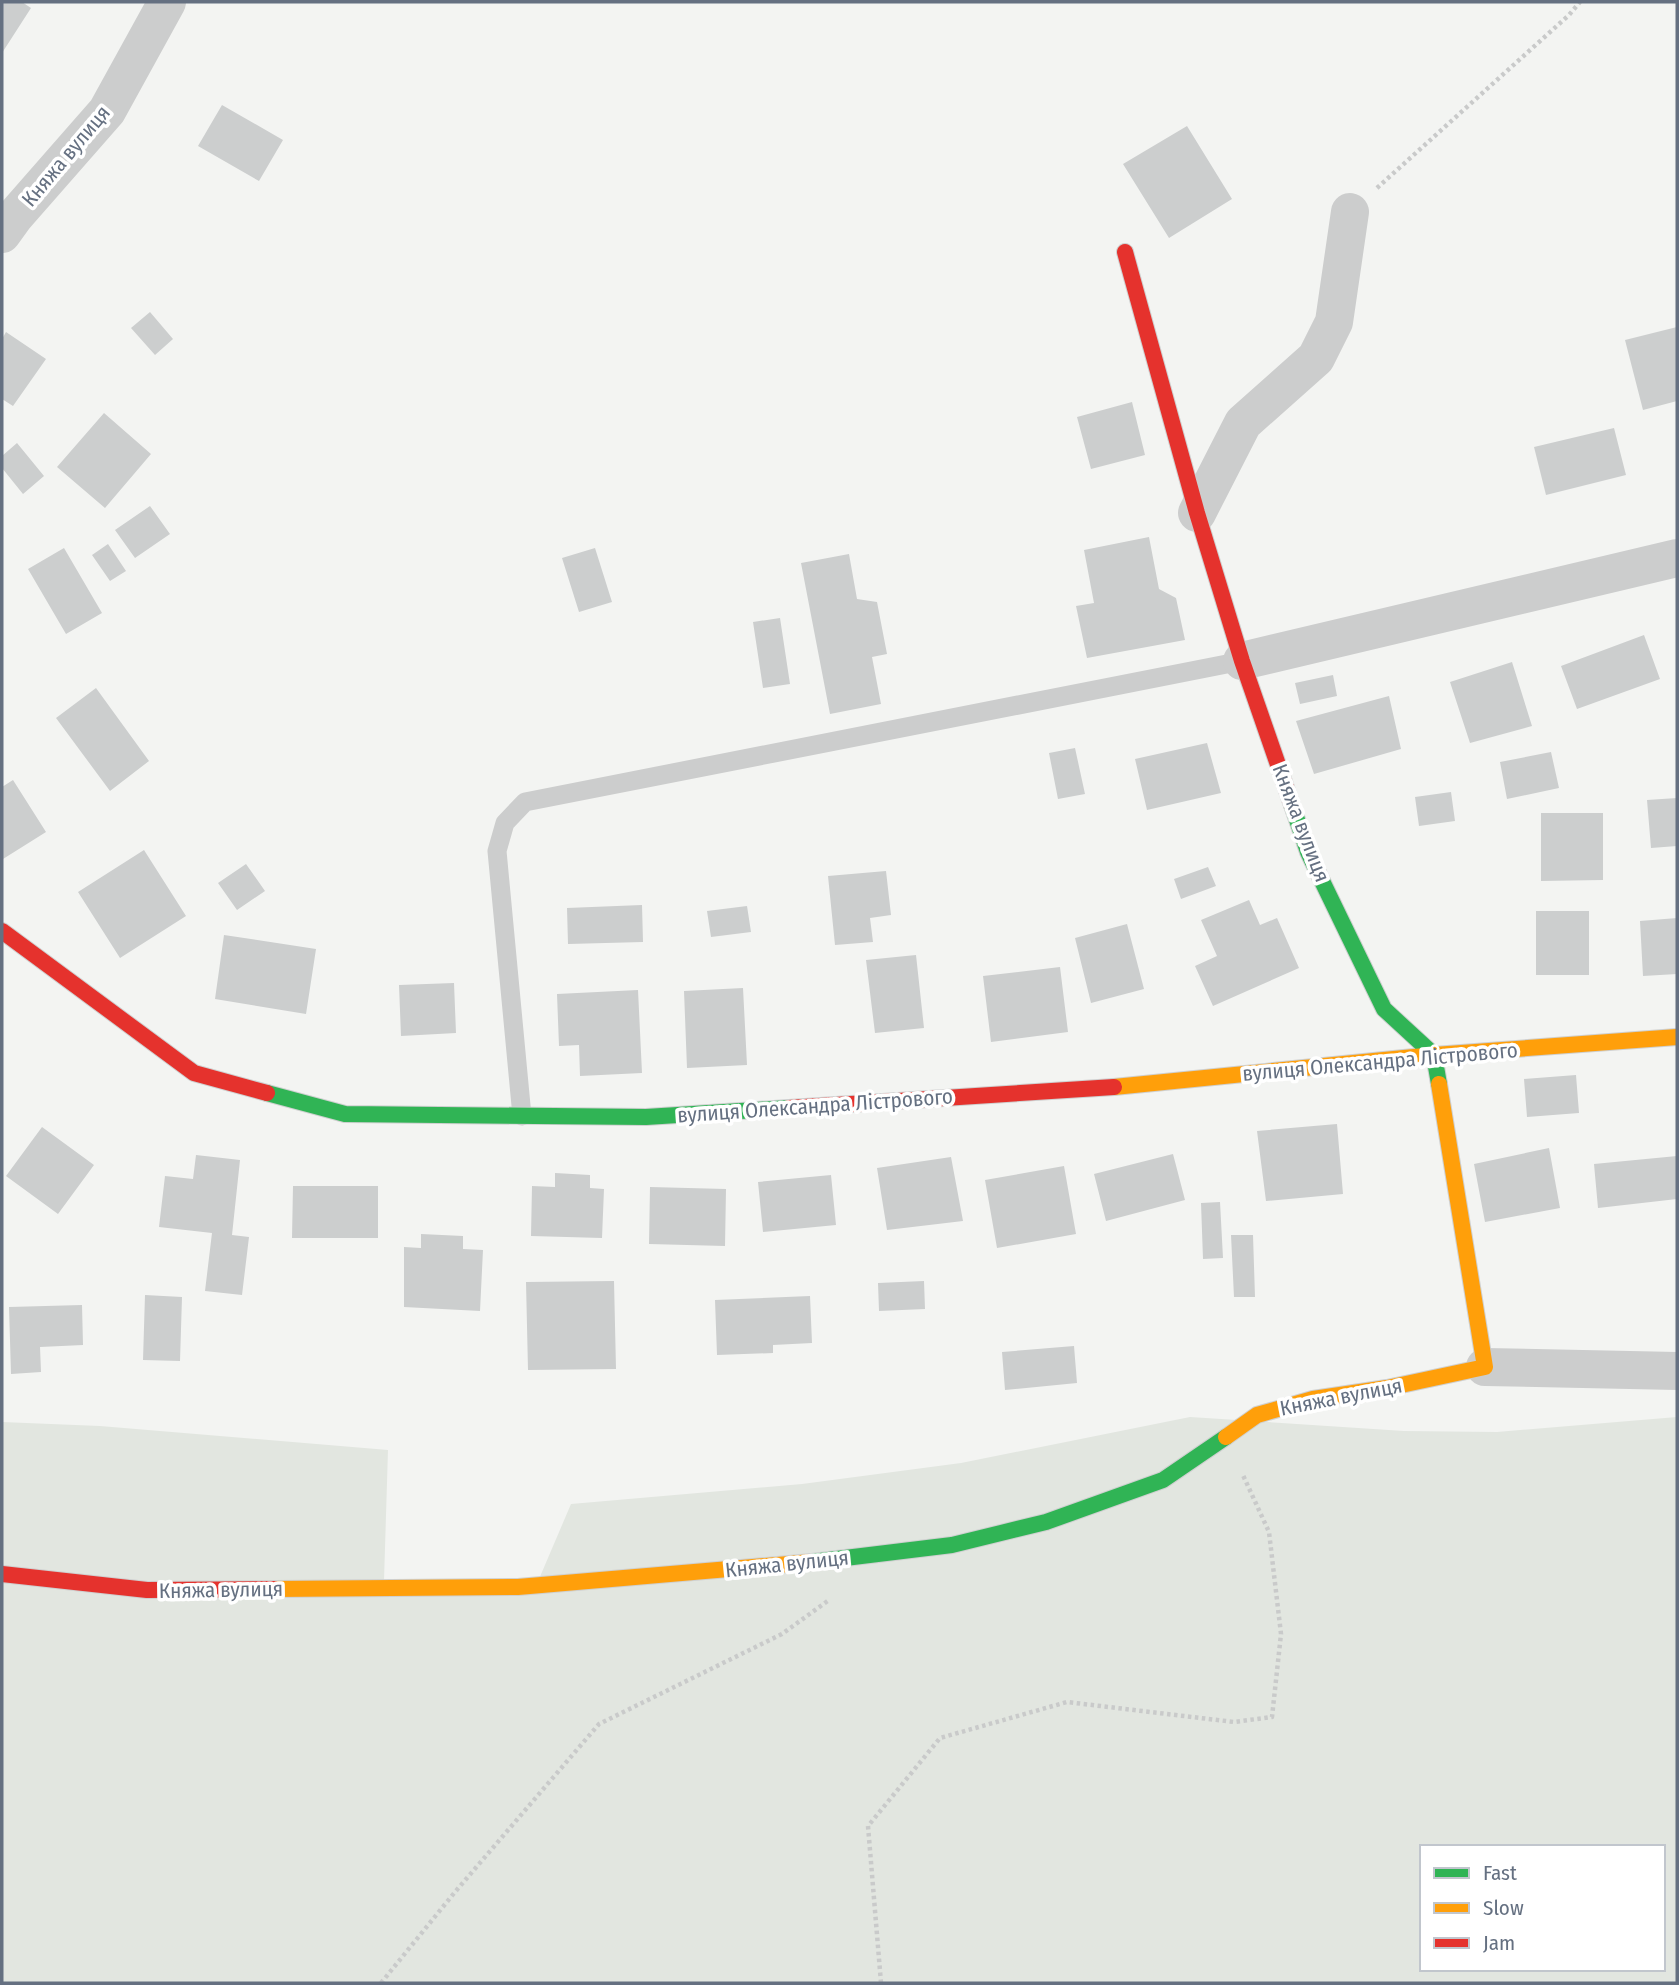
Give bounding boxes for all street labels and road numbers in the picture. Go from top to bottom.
street label: Княжа вулиця [16,100,116,212]
street label: Княжа вулиця [1267,760,1335,886]
street label: вулиця Олександра Лістрового [1241,1037,1519,1087]
street label: вулиця Олександра Лістрового [676,1083,954,1129]
street label: Княжа вулиця [1278,1372,1404,1422]
street label: Княжа вулиця [724,1545,850,1583]
street label: Княжа вулиця [159,1576,283,1604]

